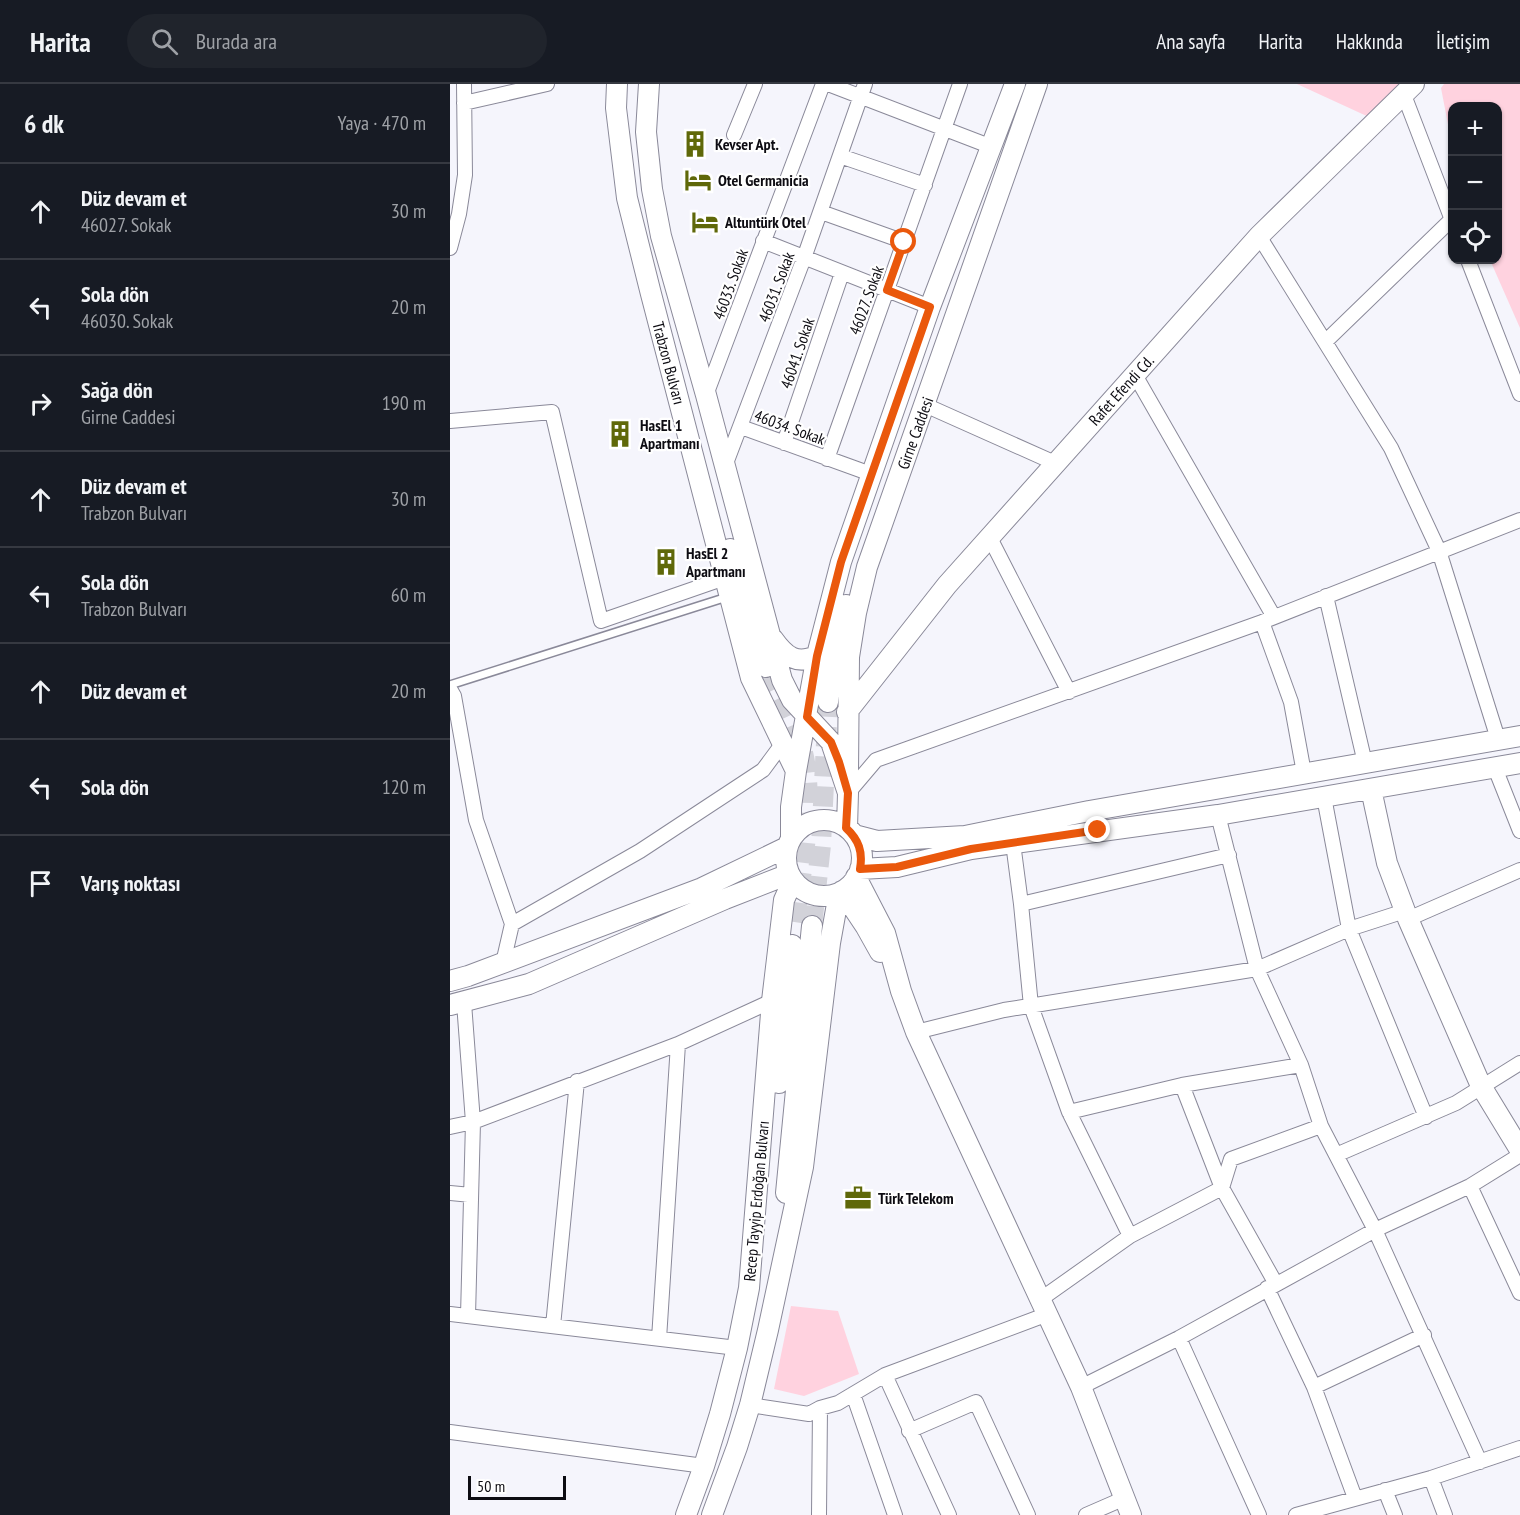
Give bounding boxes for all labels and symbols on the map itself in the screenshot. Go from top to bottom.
building icon: Kevser Apt. [680,129,710,159]
place label: Kevser Apt. [715,134,779,154]
hotel icon: Otel Germanicia [683,165,713,195]
place label: Otel Germanicia [718,170,809,190]
hotel icon: Altuntürk Otel [690,207,720,237]
place label: Altuntürk Otel [724,212,806,232]
route start [890,228,916,254]
street label: 46033. Sokak [708,245,752,322]
street label: 46031. Sokak [753,248,799,325]
street label: 46027. Sokak [844,262,888,337]
street label: 46041. Sokak [776,314,819,391]
street label: Trabzon Bulvarı [648,319,690,407]
street label: Rafet Efendi Cd. [1084,351,1158,429]
street label: Girne Caddesi [893,394,937,472]
street label: 46034. Sokak [752,405,829,449]
place label: HasEl 1 Apartmanı [639,415,700,453]
building icon: HasEl 1 Apartmanı [605,419,635,449]
place label: HasEl 2 Apartmanı [685,543,746,581]
building icon: HasEl 2 Apartmanı [651,547,681,577]
route end [1084,816,1110,842]
street label: Recep Tayyip Erdoğan Bulvarı [739,1120,773,1282]
office icon: Türk Telekom [843,1183,873,1213]
place label: Türk Telekom [878,1188,954,1208]
scale bar [468,1473,566,1500]

